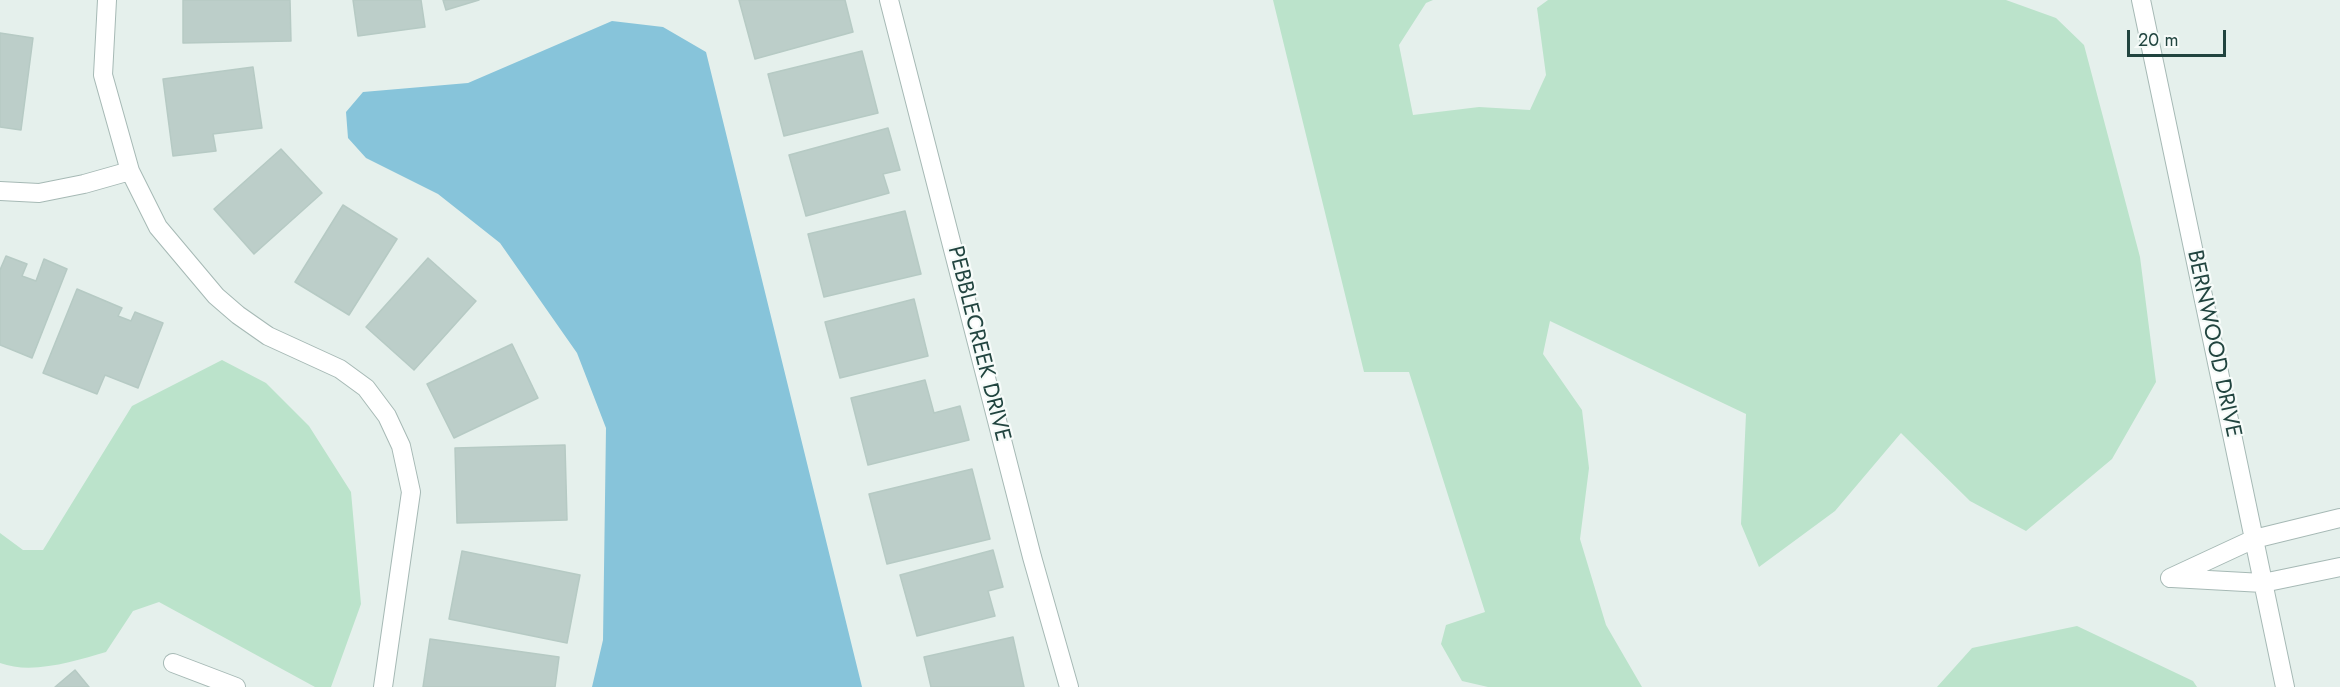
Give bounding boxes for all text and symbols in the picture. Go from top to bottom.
scale bar [2130,18,2229,56]
text: 20 m [2138,27,2178,53]
street label: PEBBLECREEK DRIVE [941,243,1015,445]
street label: BERNWOOD DRIVE [2180,248,2246,440]

